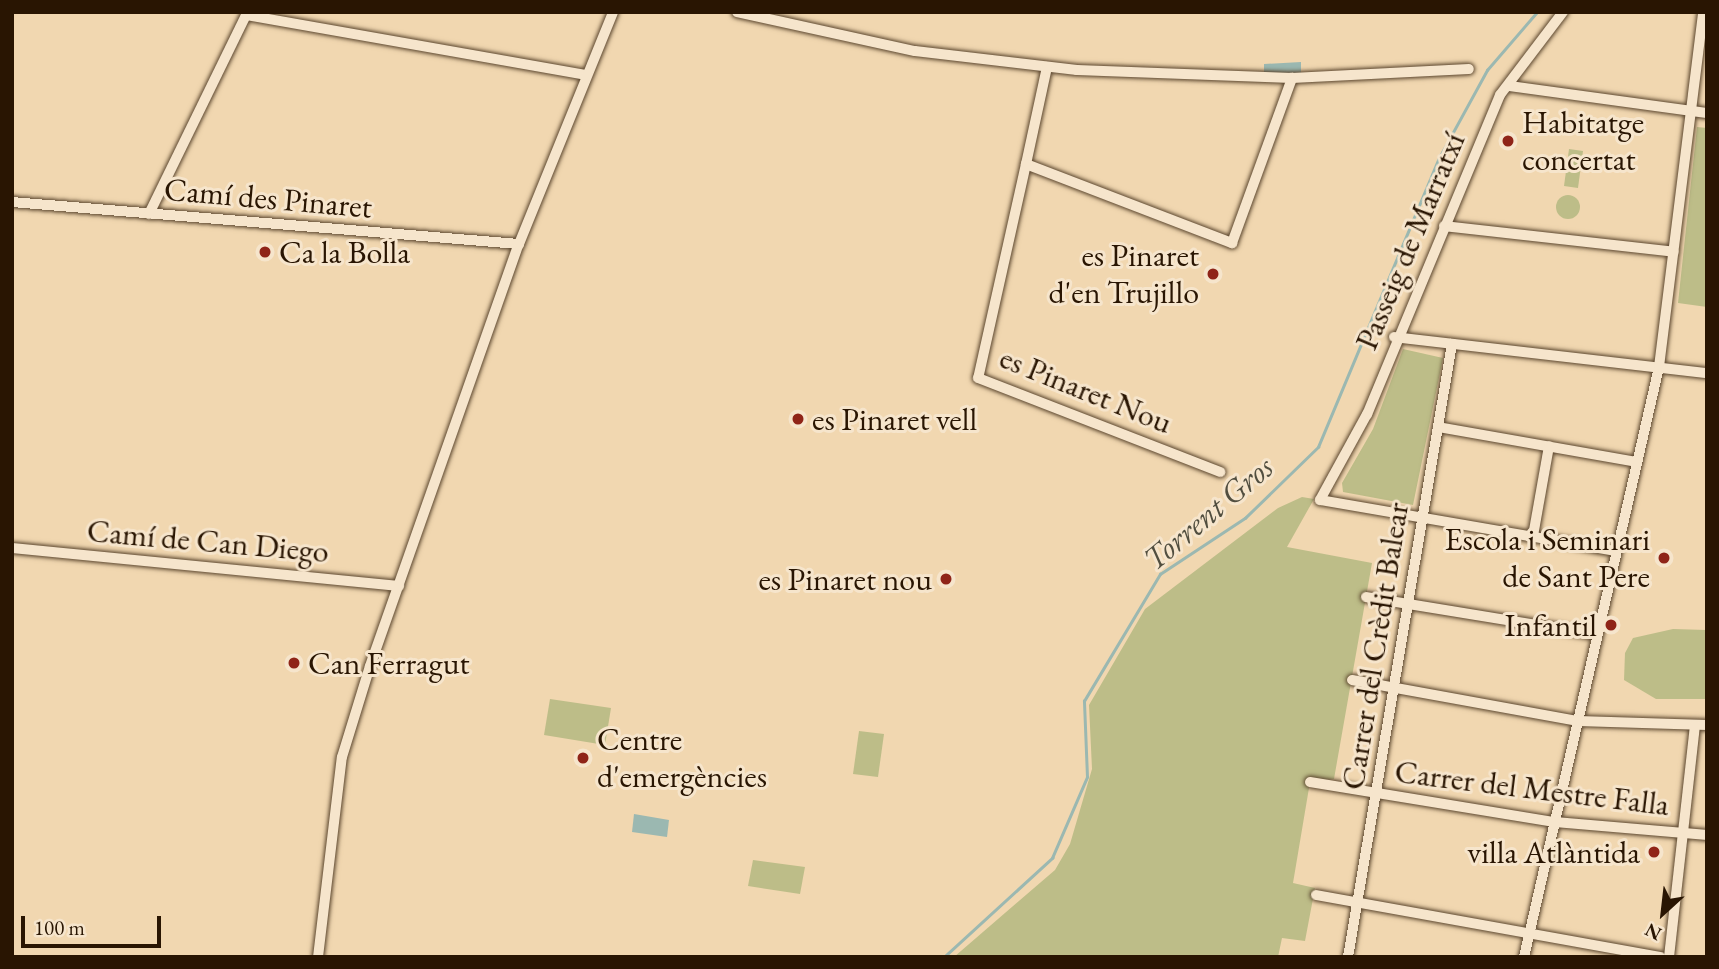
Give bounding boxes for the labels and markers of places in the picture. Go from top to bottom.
place label: Habitatge concertat [1522,104,1644,179]
marker: Habitatge concertat [1500,133,1516,149]
place label: Ca la Bolla [279,233,410,271]
place label: es Pinaret d'en Trujillo [1049,237,1199,312]
marker: Ca la Bolla [257,244,273,260]
marker: es Pinaret d'en Trujillo [1205,266,1221,282]
place label: es Pinaret vell [812,400,977,438]
marker: es Pinaret vell [790,411,806,427]
place label: Escola i Seminari de Sant Pere [1444,521,1650,596]
marker: Escola i Seminari de Sant Pere [1656,550,1672,566]
place label: es Pinaret nou [758,560,932,598]
marker: es Pinaret nou [938,571,954,587]
place label: Infantil [1505,606,1597,644]
marker: Infantil [1603,617,1619,633]
place label: Can Ferragut [308,644,470,682]
marker: Can Ferragut [286,655,302,671]
place label: Centre d'emergències [597,721,767,796]
marker: Centre d'emergències [575,750,591,766]
place label: villa Atlàntida [1467,833,1640,871]
marker: villa Atlàntida [1646,844,1662,860]

